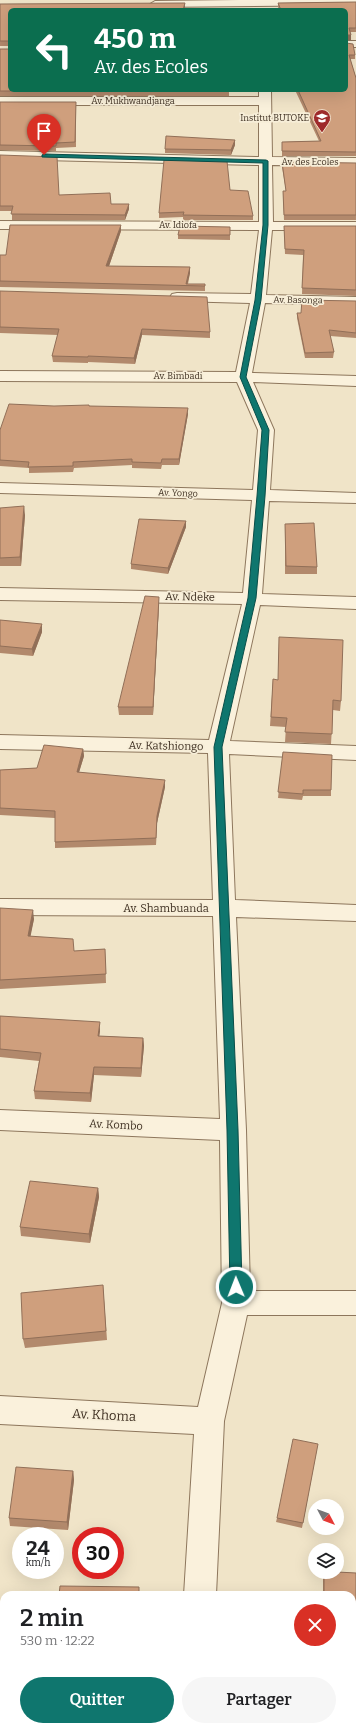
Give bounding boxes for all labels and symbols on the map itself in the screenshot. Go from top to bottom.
street label: Av. Mukhwandjanga [91,96,175,106]
school or university icon: Institut BUTOKE [312,108,332,133]
place label: Institut BUTOKE [240,113,309,123]
pin [27,114,61,155]
street label: Av. des Ecoles [281,157,339,167]
street label: Av. Idiofa [159,220,197,230]
street label: Av. Basonga [273,295,323,305]
street label: Av. Bimbadi [154,371,203,381]
street label: Av. Yongo [158,487,198,499]
street label: Av. Ndeke [165,590,215,604]
street label: Av. Katshiongo [128,739,204,753]
street label: Av. Shambuanda [123,902,209,915]
street label: Av. Kombo [89,1117,143,1133]
position arrow [215,1266,257,1308]
street label: Av. Khoma [72,1406,136,1424]
north arrow [308,1499,344,1535]
speed limit sign: 30 [72,1527,124,1579]

